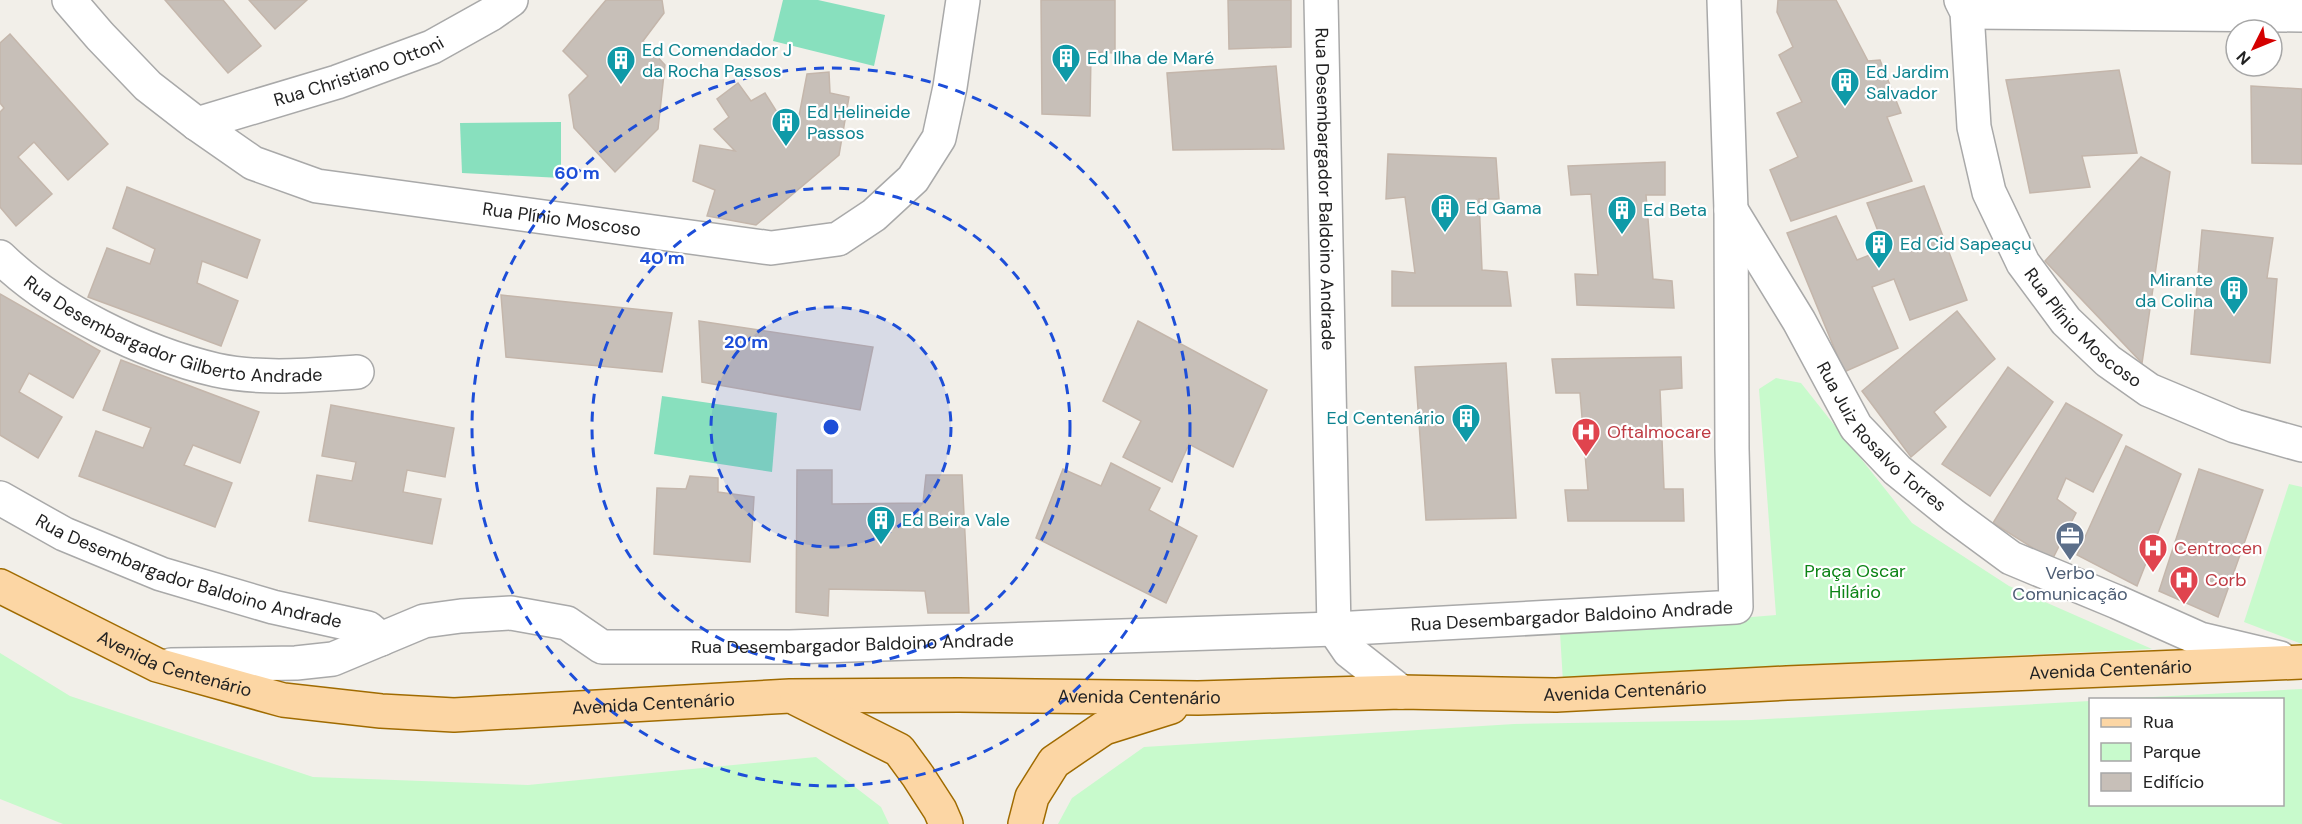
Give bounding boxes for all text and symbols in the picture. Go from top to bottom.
north arrow [2224,18,2284,78]
street label: Rua Desembargador Baldoino Andrade [1310,27,1340,351]
street label: Rua Christiano Ottoni [271,31,448,112]
place label: Ed Comendador J da Rocha Passos [642,38,792,83]
building icon: Ed Ilha de Maré [1050,42,1082,84]
building icon: Ed Comendador J da Rocha Passos [605,44,637,86]
place label: Ed Ilha de Maré [1087,46,1214,70]
text: N [2232,46,2255,69]
place label: Ed Jardim Salvador [1866,60,1949,105]
building icon: Ed Jardim Salvador [1829,66,1861,108]
place label: Ed Helineide Passos [807,100,910,145]
building icon: Ed Helineide Passos [770,106,802,148]
text: 60 m [554,161,600,185]
building icon: Ed Gama [1429,192,1461,234]
building icon: Ed Beta [1606,194,1638,236]
place label: Ed Gama [1466,196,1542,220]
street label: Rua Plínio Moscoso [481,197,642,242]
place label: Ed Beta [1643,198,1707,222]
building icon: Ed Cid Sapeaçu [1863,228,1895,270]
place label: Ed Cid Sapeaçu [1900,232,2032,256]
text: 40 m [639,246,685,270]
street label: Rua Plínio Moscoso [2019,263,2147,393]
place label: Mirante da Colina [2135,268,2213,313]
street label: Rua Desembargador Gilberto Andrade [19,270,323,388]
building icon: Mirante da Colina [2218,274,2250,316]
text: 20 m [724,330,768,354]
street label: Rua Juiz Rosalvo Torres [1811,357,1951,517]
building icon: Ed Centenário [1450,402,1482,444]
place label: Ed Centenário [1326,406,1445,430]
hospital icon: Oftalmocare [1570,416,1602,458]
centre of rings [821,417,841,437]
place label: Oftalmocare [1607,420,1711,444]
building icon: Ed Beira Vale [865,504,897,546]
street label: Rua Desembargador Baldoino Andrade [31,508,344,634]
place label: Ed Beira Vale [902,508,1010,532]
office icon: Verbo Comunicação [2054,520,2086,562]
hospital icon: Centrocen [2137,532,2169,574]
place label: Centrocen [2174,536,2262,560]
park label: Praça Oscar Hilário [1804,559,1906,604]
place label: Verbo Comunicação [2012,561,2128,606]
hospital icon: Corb [2168,564,2200,606]
place label: Corb [2205,568,2247,592]
street label: Rua Desembargador Baldoino Andrade [1410,595,1734,637]
street label: Avenida Centenário [93,625,255,703]
street label: Rua Desembargador Baldoino Andrade [691,628,1014,659]
street label: Avenida Centenário [2028,654,2193,685]
street label: Avenida Centenário [1543,675,1707,707]
street label: Avenida Centenário [1057,684,1221,710]
street label: Avenida Centenário [571,687,736,720]
legend [2089,698,2284,806]
text: Rua [2143,710,2174,734]
text: Parque [2143,740,2201,764]
text: Edifício [2143,770,2204,794]

